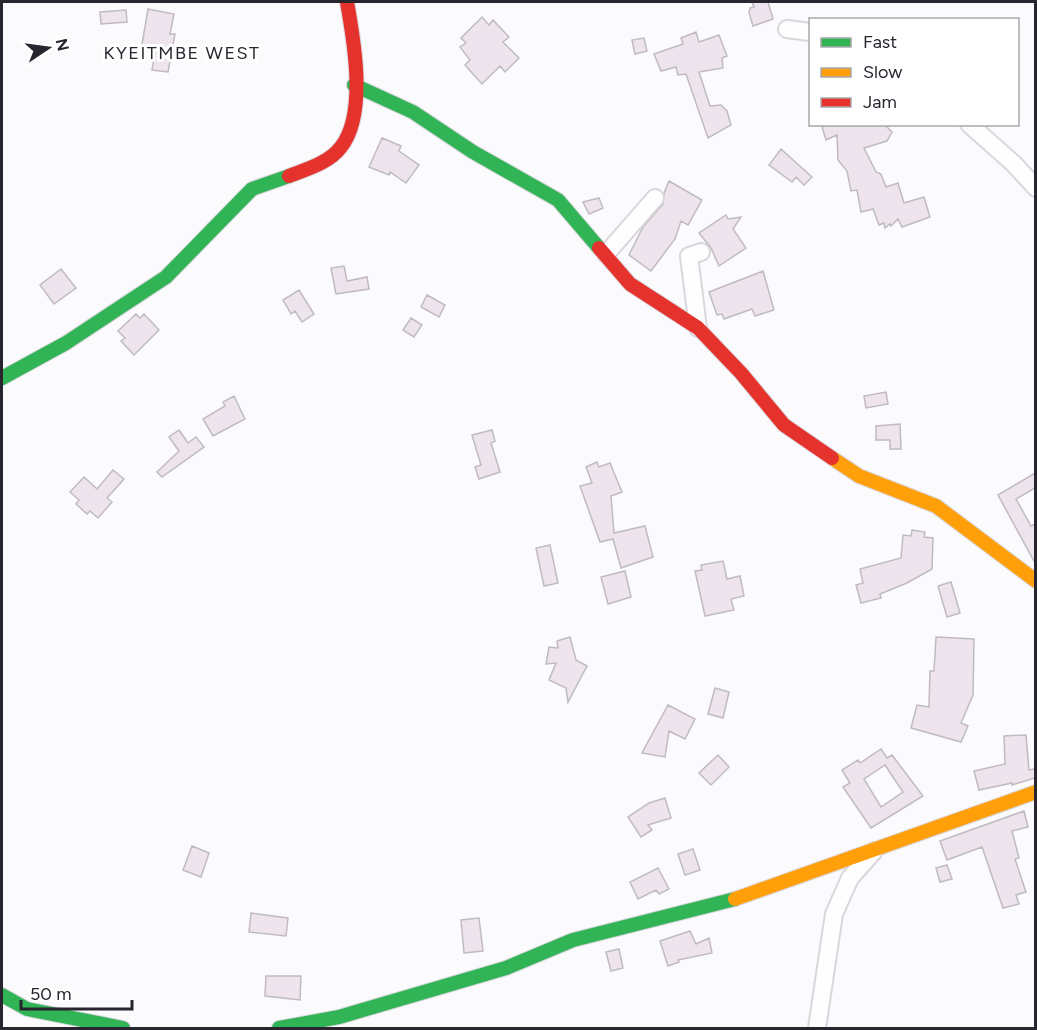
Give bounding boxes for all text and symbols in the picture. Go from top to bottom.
north arrow [18,18,78,78]
legend [809,18,1019,126]
text: Fast [863,31,897,53]
text: N [51,37,73,53]
district label: KYEITMBE WEST [103,42,261,64]
text: Slow [863,61,902,83]
text: Jam [863,91,897,113]
scale bar [21,973,132,1011]
text: 50 m [30,983,72,1005]

